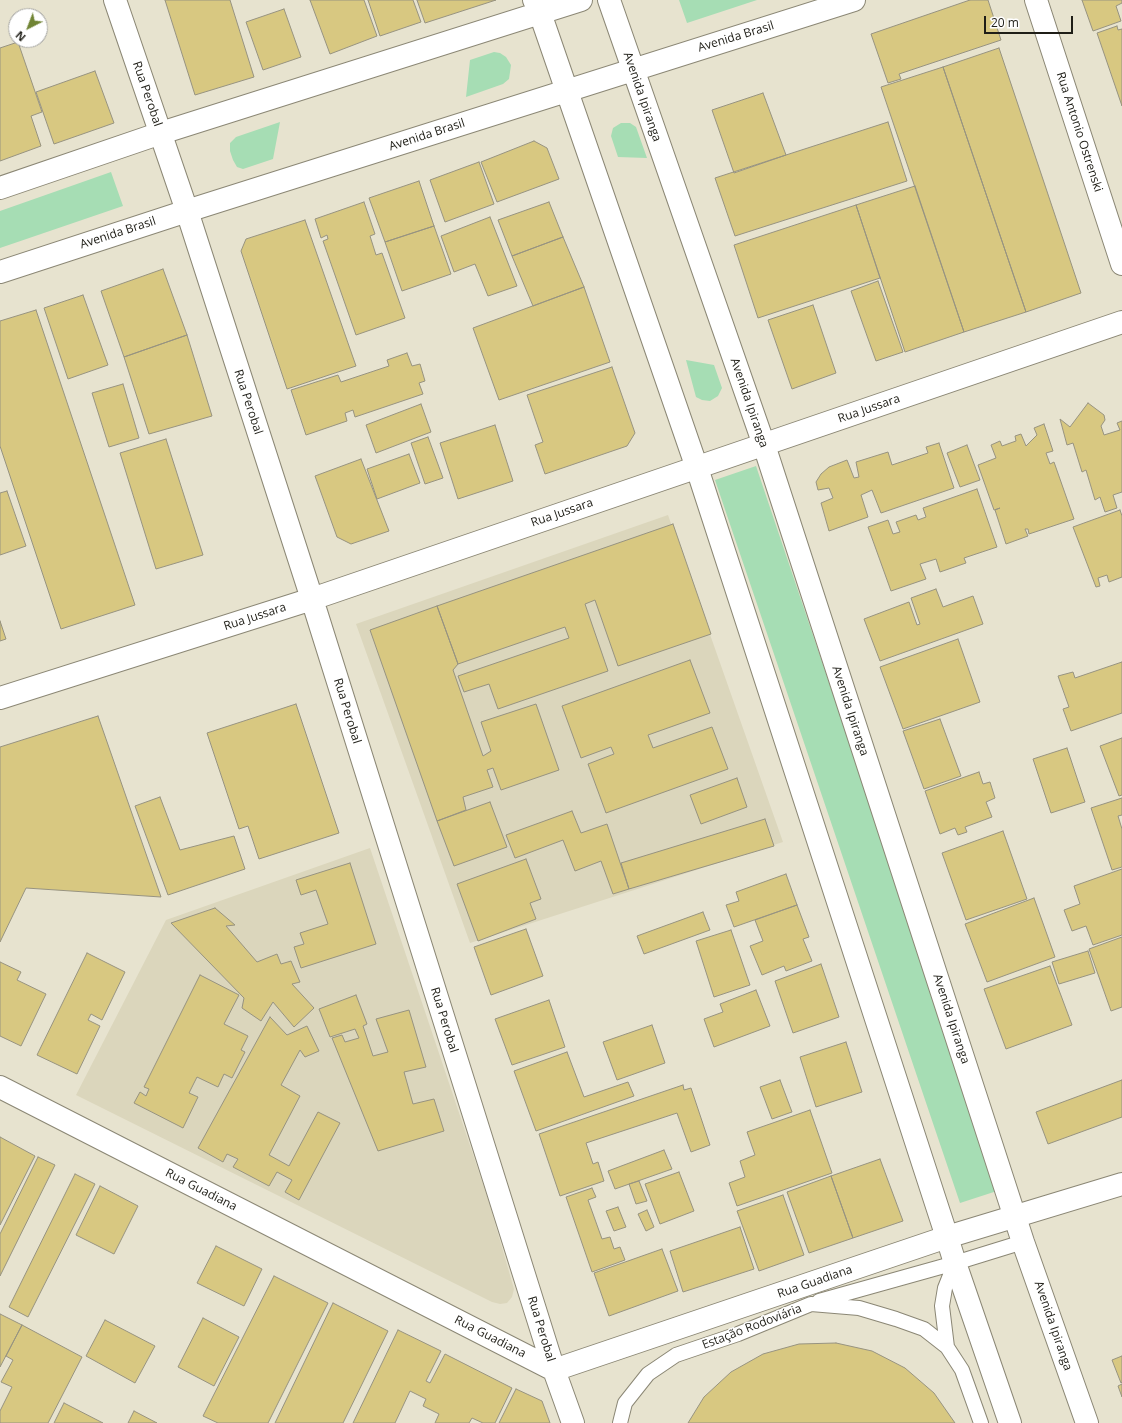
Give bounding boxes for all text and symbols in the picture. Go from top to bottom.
north arrow [8,8,48,48]
scale bar [986,8,1075,34]
text: 20 m [991,14,1019,31]
street label: Avenida Brasil [696,19,776,55]
text: N [12,28,29,45]
street label: Avenida Ipiranga [620,50,664,144]
street label: Rua Perobal [129,60,165,128]
street label: Rua Antonio Ostrenski [1053,70,1105,194]
street label: Avenida Brasil [387,116,467,154]
street label: Avenida Brasil [78,214,158,252]
street label: Avenida Ipiranga [727,356,771,450]
street label: Rua Perobal [231,368,265,436]
street label: Rua Jussara [836,392,902,426]
street label: Rua Jussara [529,496,595,530]
street label: Rua Jussara [222,600,288,634]
street label: Avenida Ipiranga [829,664,871,758]
street label: Rua Perobal [330,677,364,745]
street label: Avenida Ipiranga [930,972,972,1066]
street label: Rua Perobal [427,986,461,1054]
street label: Rua Guadiana [163,1166,239,1214]
street label: Rua Guadiana [776,1262,854,1302]
street label: Avenida Ipiranga [1031,1279,1075,1373]
street label: Rua Perobal [524,1295,558,1363]
street label: Estação Rodoviária [700,1301,804,1353]
street label: Rua Guadiana [452,1313,528,1361]

